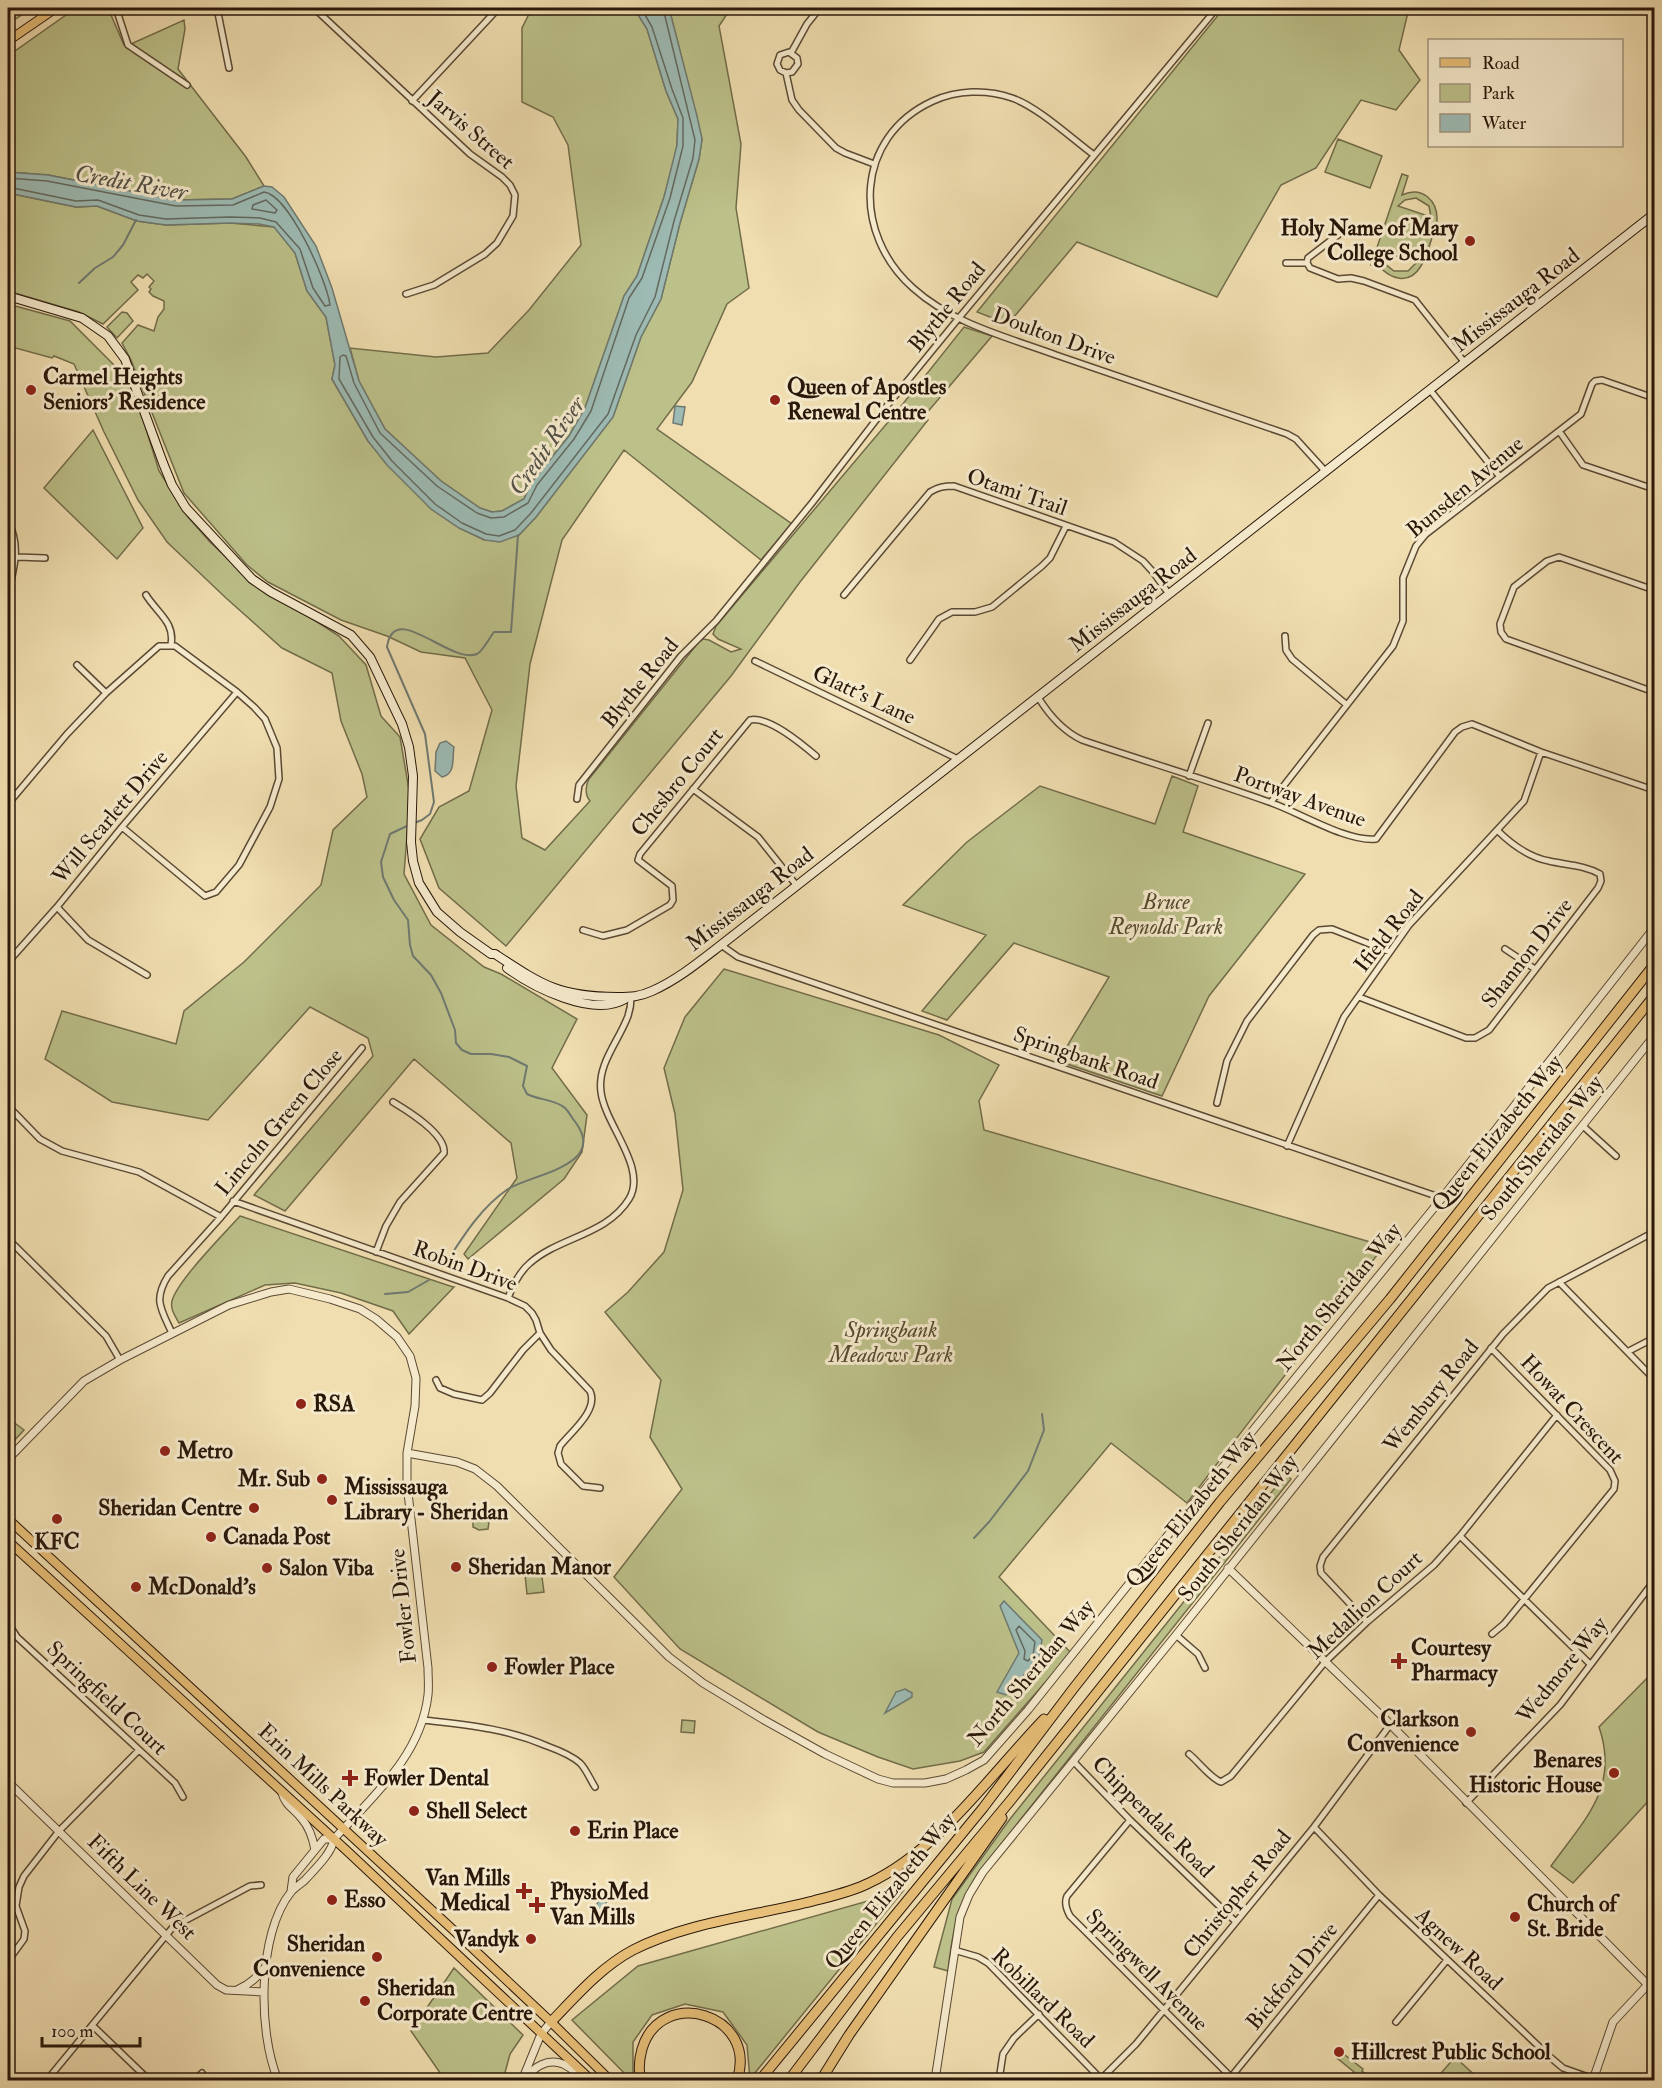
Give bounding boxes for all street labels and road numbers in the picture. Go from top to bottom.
street label: Jarvis Street [421,84,520,175]
street label: Mississauga Road [1447,241,1585,358]
street label: Blythe Road [902,256,992,358]
street label: Doulton Drive [988,301,1120,371]
street label: Bunsden Avenue [1401,430,1529,544]
street label: Otami Trail [963,462,1071,522]
street label: Mississauga Road [1064,541,1202,658]
street label: Blythe Road [595,632,685,734]
street label: Glatt's Lane [808,659,920,731]
street label: Chesbro Court [625,722,729,842]
street label: Will Scarlett Drive [45,744,174,891]
street label: Portway Avenue [1230,760,1370,834]
street label: Mississauga Road [681,840,819,957]
street label: Ifield Road [1348,884,1430,978]
street label: Shannon Drive [1475,892,1579,1014]
street label: Springbank Road [1009,1020,1163,1097]
street label: Lincoln Green Close [209,1043,349,1201]
street label: Queen Elizabeth Way [1425,1049,1569,1217]
street label: South Sheridan Way [1475,1069,1609,1226]
street label: North Sheridan Way [1271,1217,1408,1377]
street label: Robin Drive [409,1234,521,1298]
street label: Wembury Road [1376,1334,1485,1459]
street label: Howat Crescent [1514,1348,1630,1470]
street label: Queen Elizabeth Way [1119,1425,1263,1593]
street label: South Sheridan Way [1172,1449,1304,1607]
street label: Medallion Court [1302,1545,1428,1665]
street label: Fowler Drive [383,1547,423,1665]
street label: North Sheridan Way [961,1594,1101,1752]
street label: Wedmore Way [1510,1611,1614,1730]
street label: Springfield Court [40,1635,173,1762]
street label: Erin Mills Parkway [252,1717,394,1853]
street label: Chippendale Road [1085,1750,1220,1885]
street label: Queen Elizabeth Way [818,1807,962,1975]
street label: Christopher Road [1177,1824,1298,1965]
street label: Fifth Line West [82,1828,202,1946]
street label: Agnew Road [1409,1901,1509,1997]
street label: Springwell Avenue [1079,1903,1214,2038]
street label: Bickford Drive [1240,1916,1344,2036]
street label: Robillard Road [986,1942,1101,2054]

